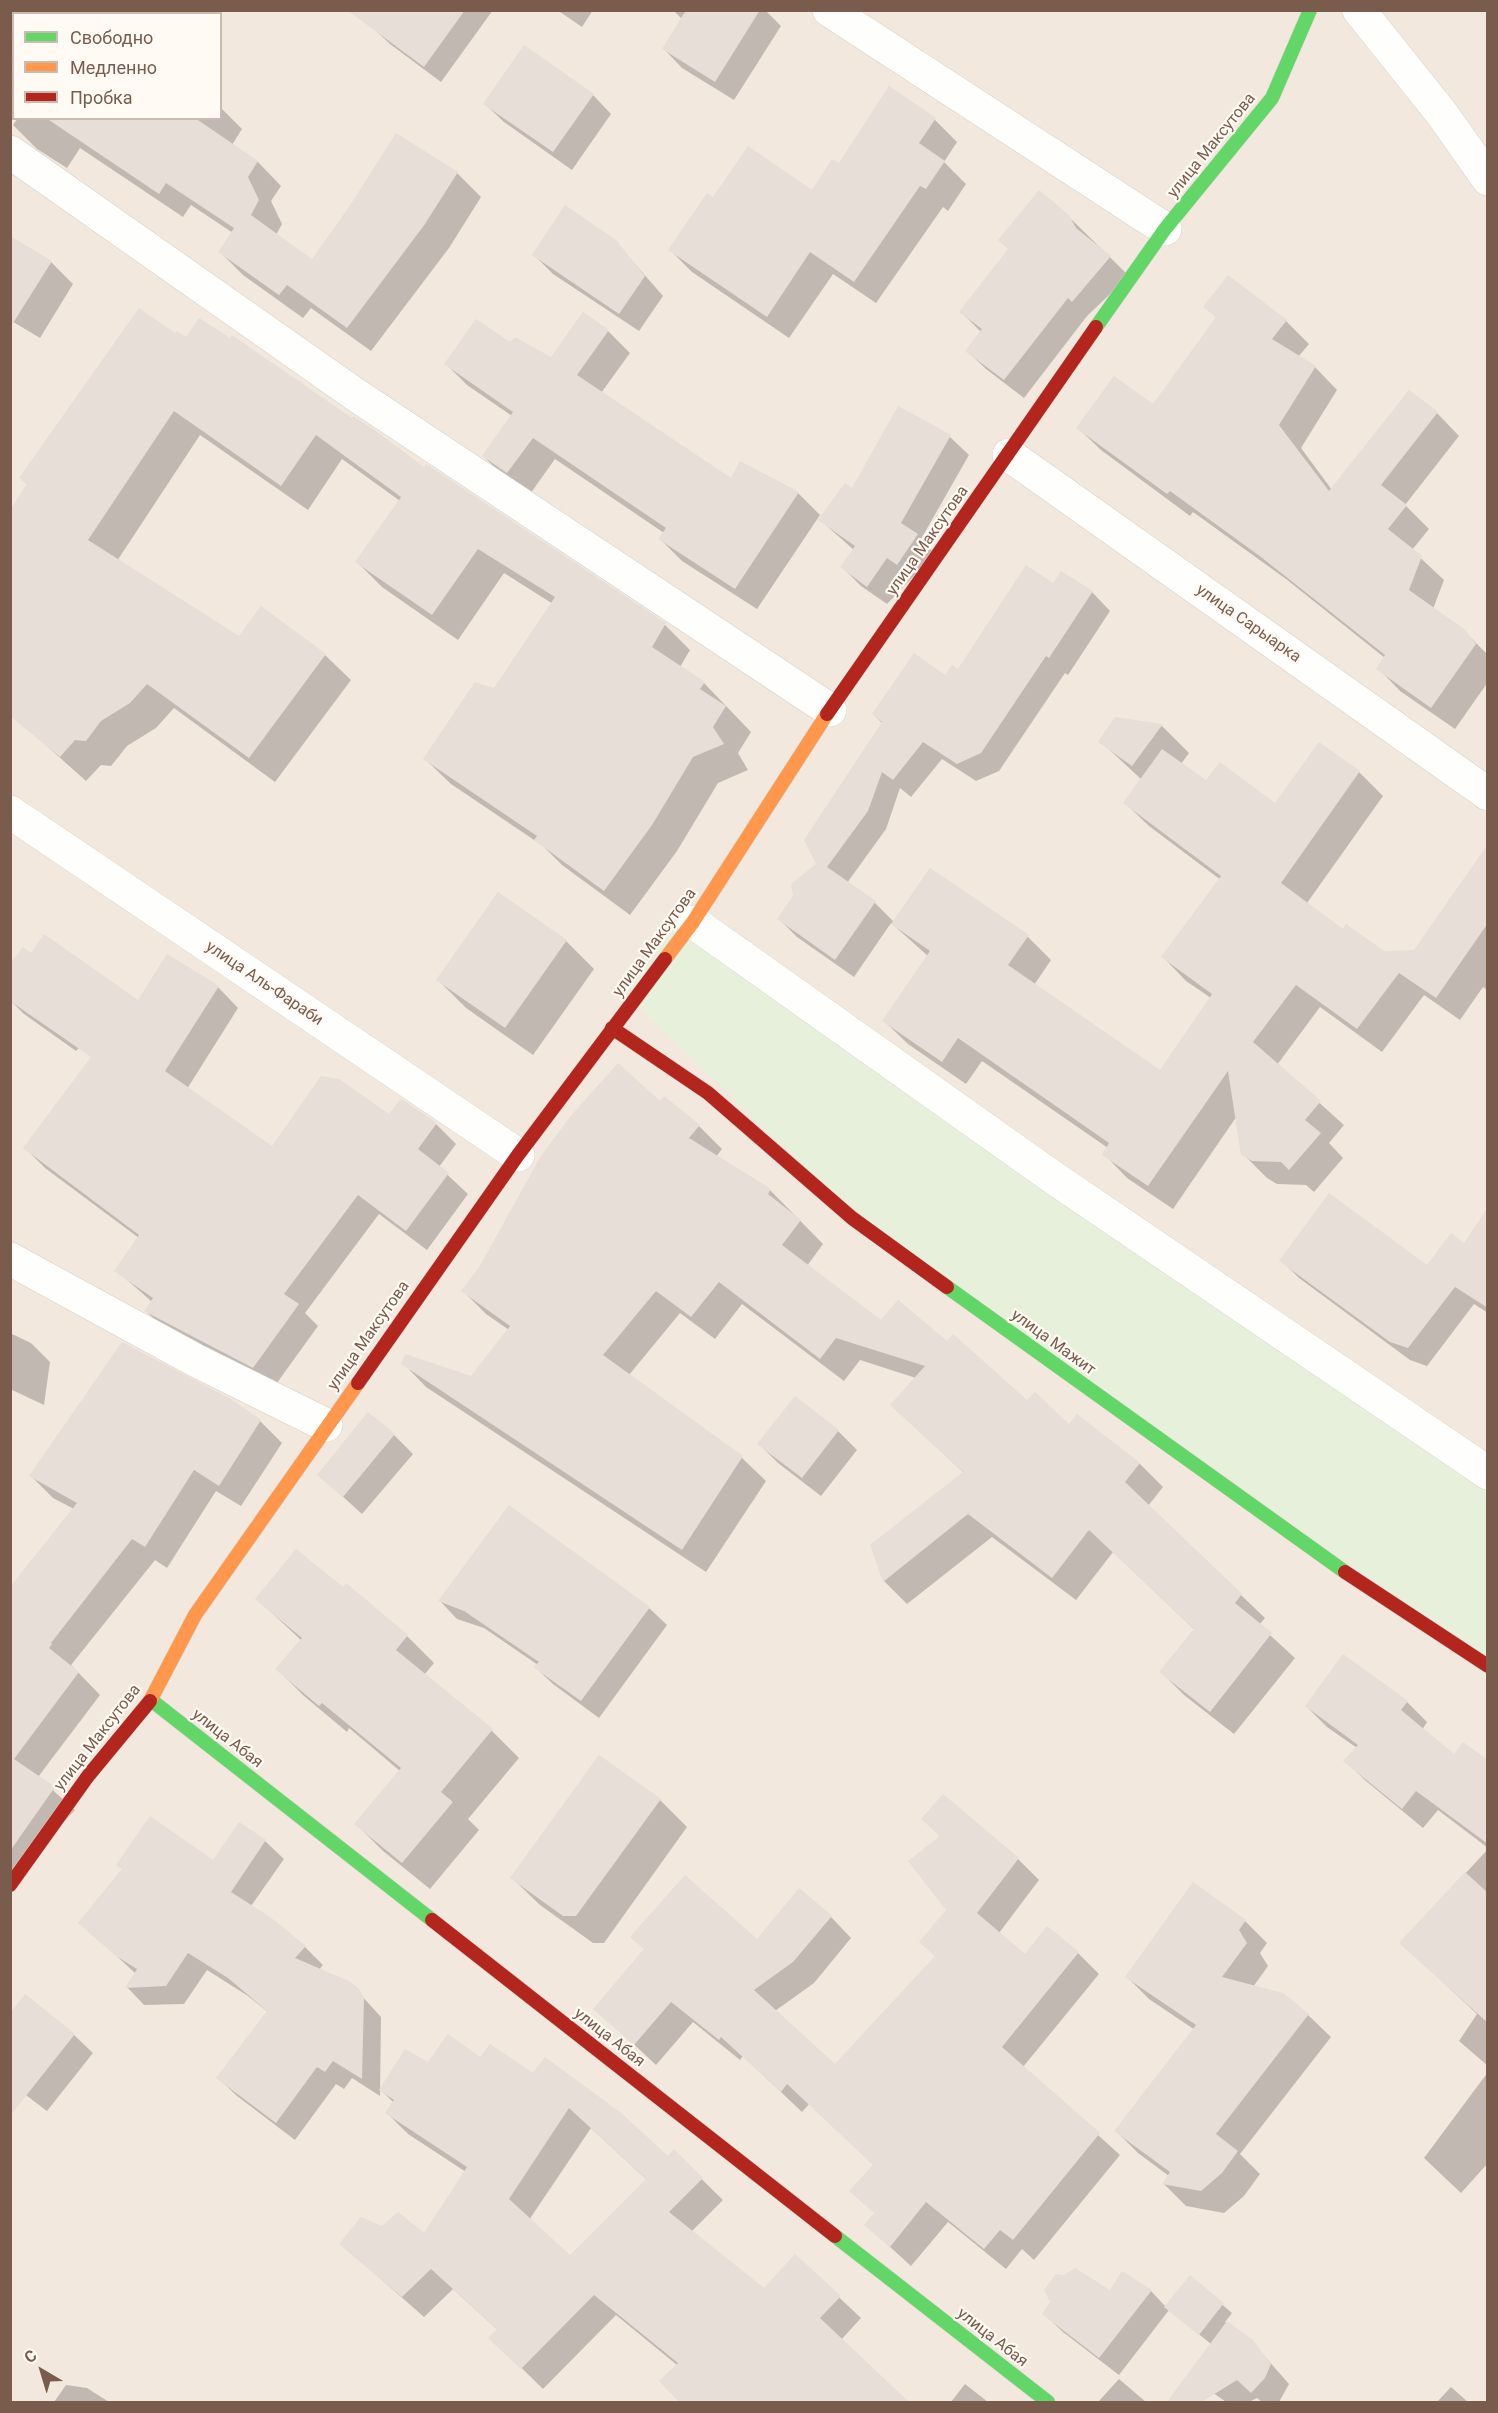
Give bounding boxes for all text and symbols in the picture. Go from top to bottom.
legend [12,12,222,120]
text: Свободно [70,27,153,48]
text: Медленно [70,57,157,78]
text: Пробка [70,87,133,108]
street label: улица Максутова [1164,90,1260,202]
street label: улица Максутова [883,483,973,599]
street label: улица Сарыарка [1192,581,1304,667]
street label: улица Максутова [609,885,701,1001]
street label: улица Аль-Фараби [202,938,326,1030]
street label: улица Максутова [324,1278,414,1394]
street label: улица Мажит [1007,1306,1099,1380]
street label: улица Максутова [51,1681,145,1795]
street label: улица Абая [188,1705,266,1773]
street label: улица Абая [570,2004,648,2072]
street label: улица Абая [953,2304,1031,2372]
north arrow [12,2341,72,2401]
text: С [21,2346,41,2367]

